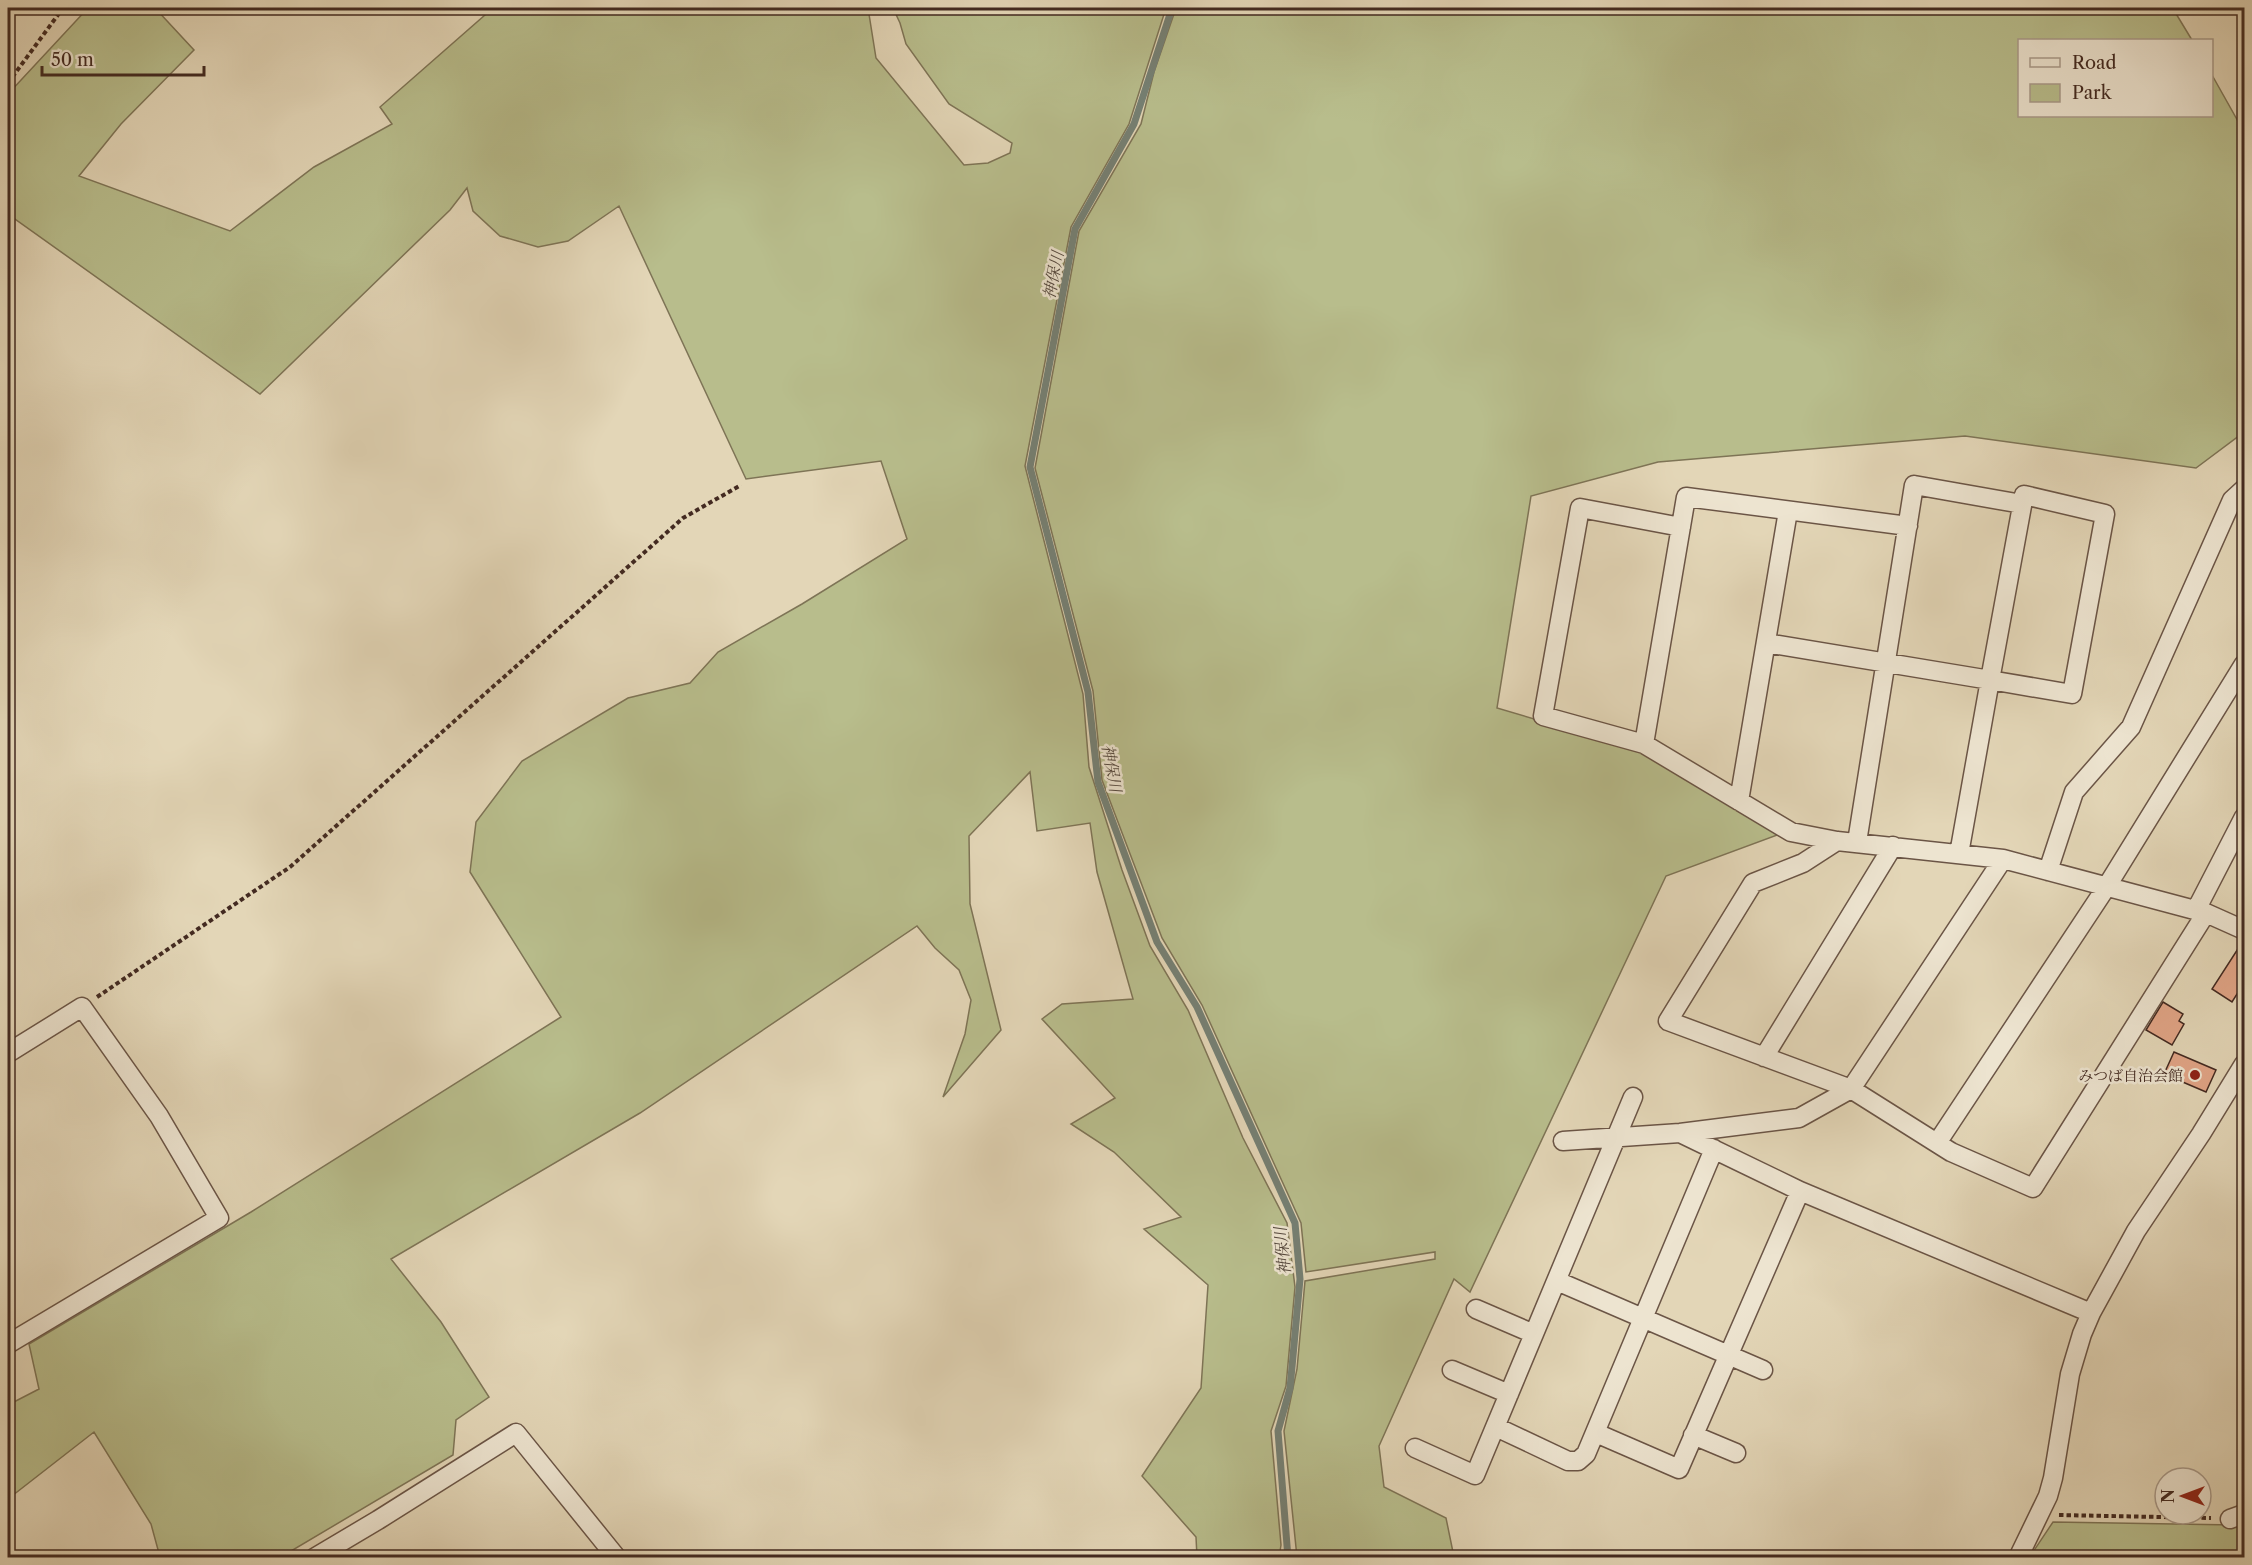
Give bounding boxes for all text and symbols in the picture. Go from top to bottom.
scale bar [42,39,204,77]
legend [2018,39,2213,117]
text: 50 m [51,49,94,71]
text: Road [2072,52,2117,74]
text: Park [2072,82,2113,104]
water label: 神保川 [1039,248,1068,300]
water label: 神保川 [1098,743,1126,795]
place label: みつば自治会館 [2078,1066,2183,1085]
marker: みつば自治会館 [2188,1068,2202,1082]
water label: 神保川 [1269,1224,1294,1276]
north arrow [2153,1466,2213,1526]
text: N [2158,1489,2178,1503]

